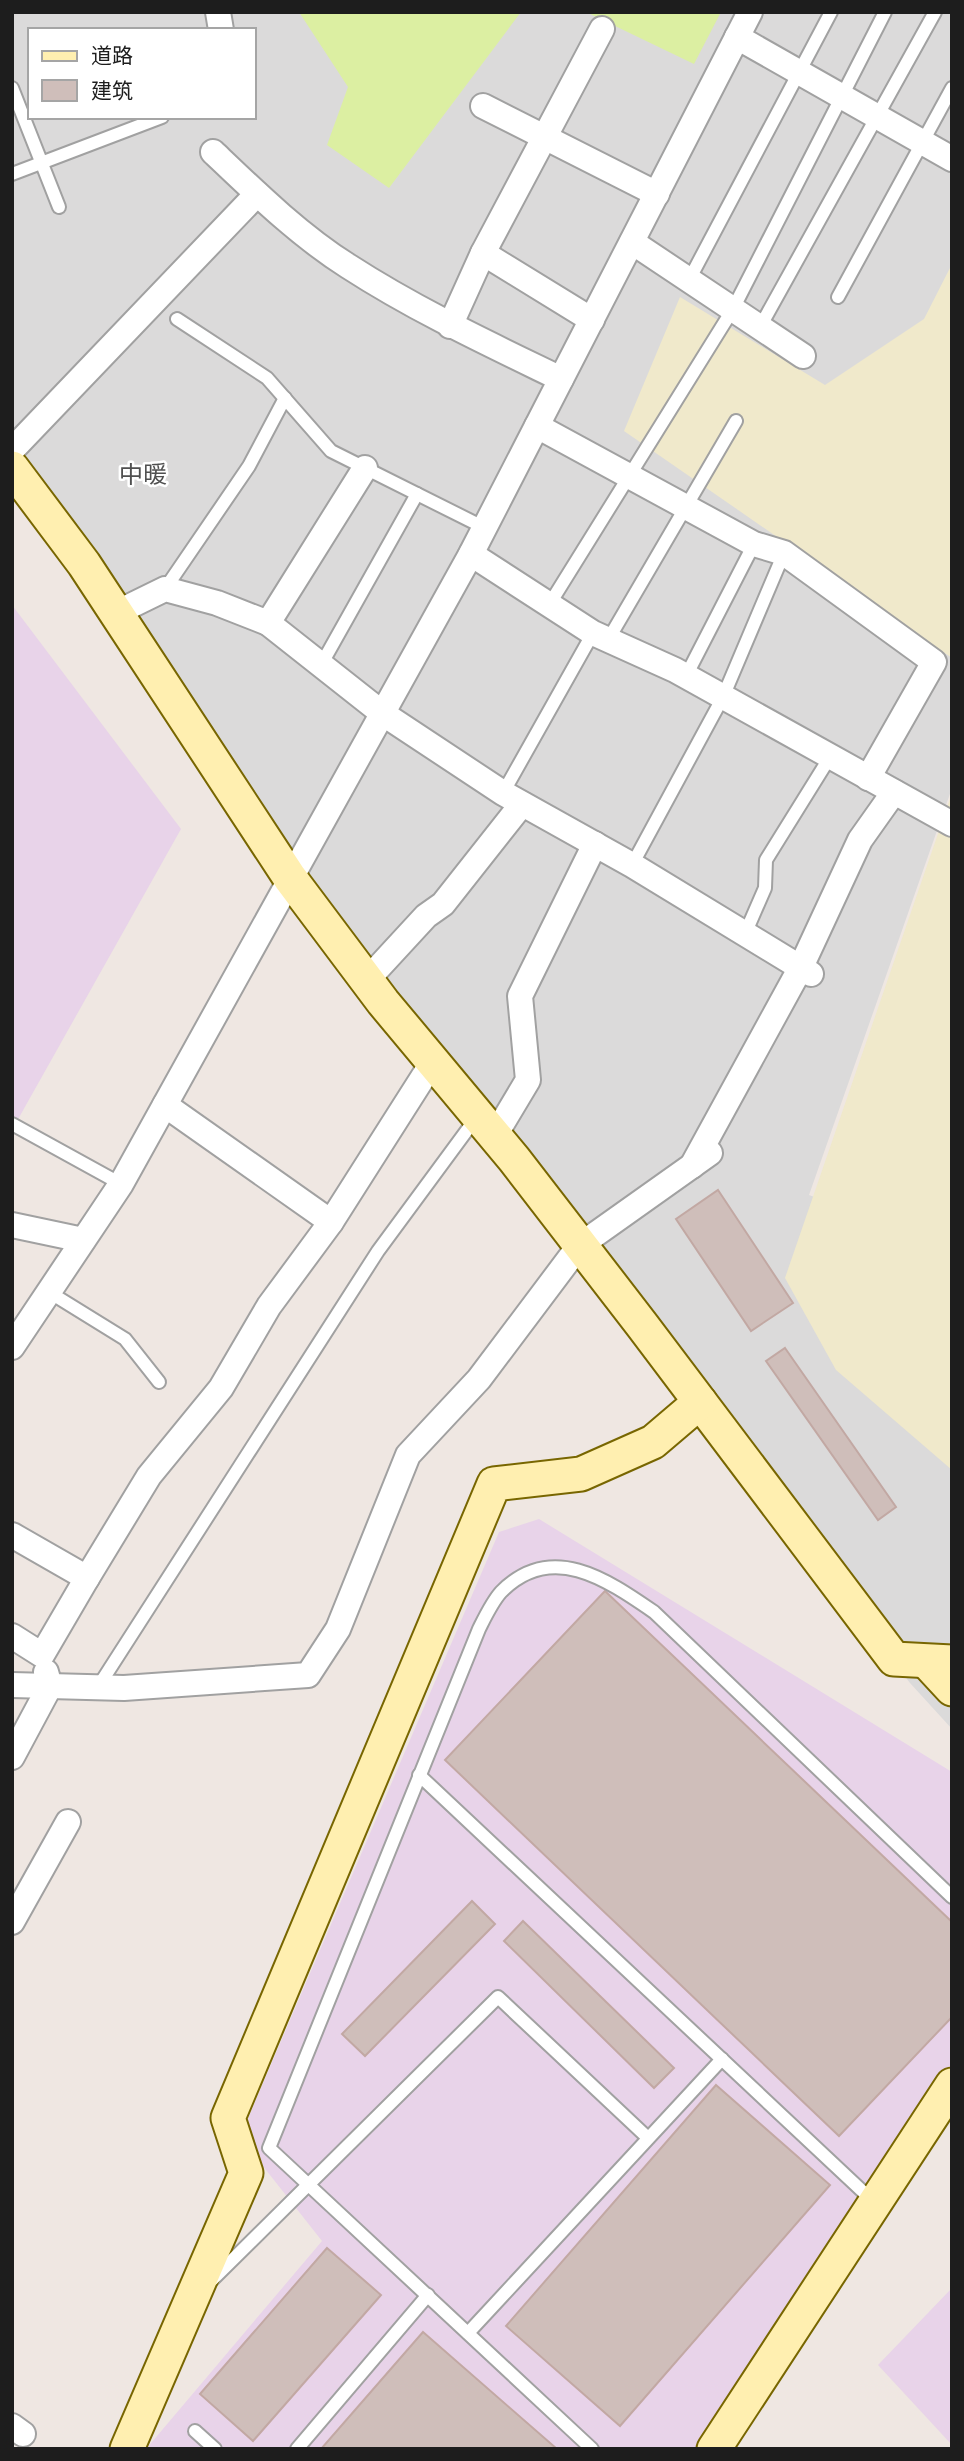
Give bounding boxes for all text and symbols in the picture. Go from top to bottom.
legend [28,28,256,119]
text: 道路 [91,43,133,67]
text: 建筑 [91,78,133,102]
district label: 中暖 [119,461,167,488]

